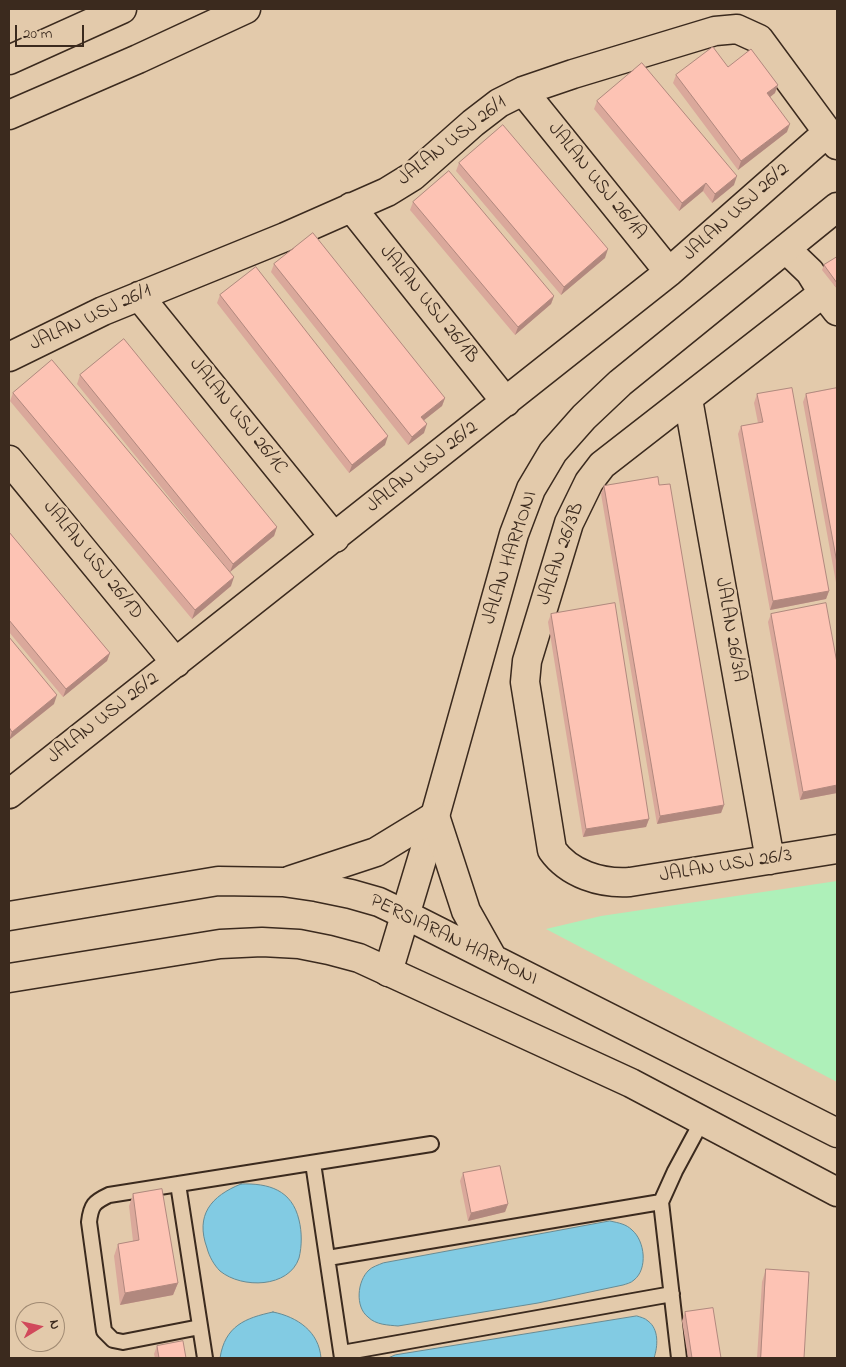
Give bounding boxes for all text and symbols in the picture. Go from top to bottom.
scale bar [18,15,86,47]
text: 20 m [23,23,52,45]
street label: JALAN USJ 26/1 [394,92,512,192]
street label: JALAN USJ 26/1A [541,118,651,246]
street label: JALAN USJ 26/2 [679,159,795,267]
street label: JALAN USJ 26/1B [373,241,483,369]
street label: JALAN USJ 26/1 [26,280,156,358]
street label: JALAN USJ 26/1C [183,354,291,480]
street label: JALAN USJ 26/2 [362,417,484,519]
street label: JALAN HARMONI [478,488,544,628]
street label: JALAN USJ 26/1D [37,497,147,625]
street label: JALAN 26/3B [533,500,591,608]
street label: JALAN 26/3A [708,576,750,684]
street label: JALAN USJ 26/2 [43,668,165,770]
street label: JALAN USJ 26/3 [658,845,794,889]
street label: PERSIARAN HARMONI [365,890,541,992]
north arrow [15,1302,65,1352]
text: N [43,1318,65,1331]

